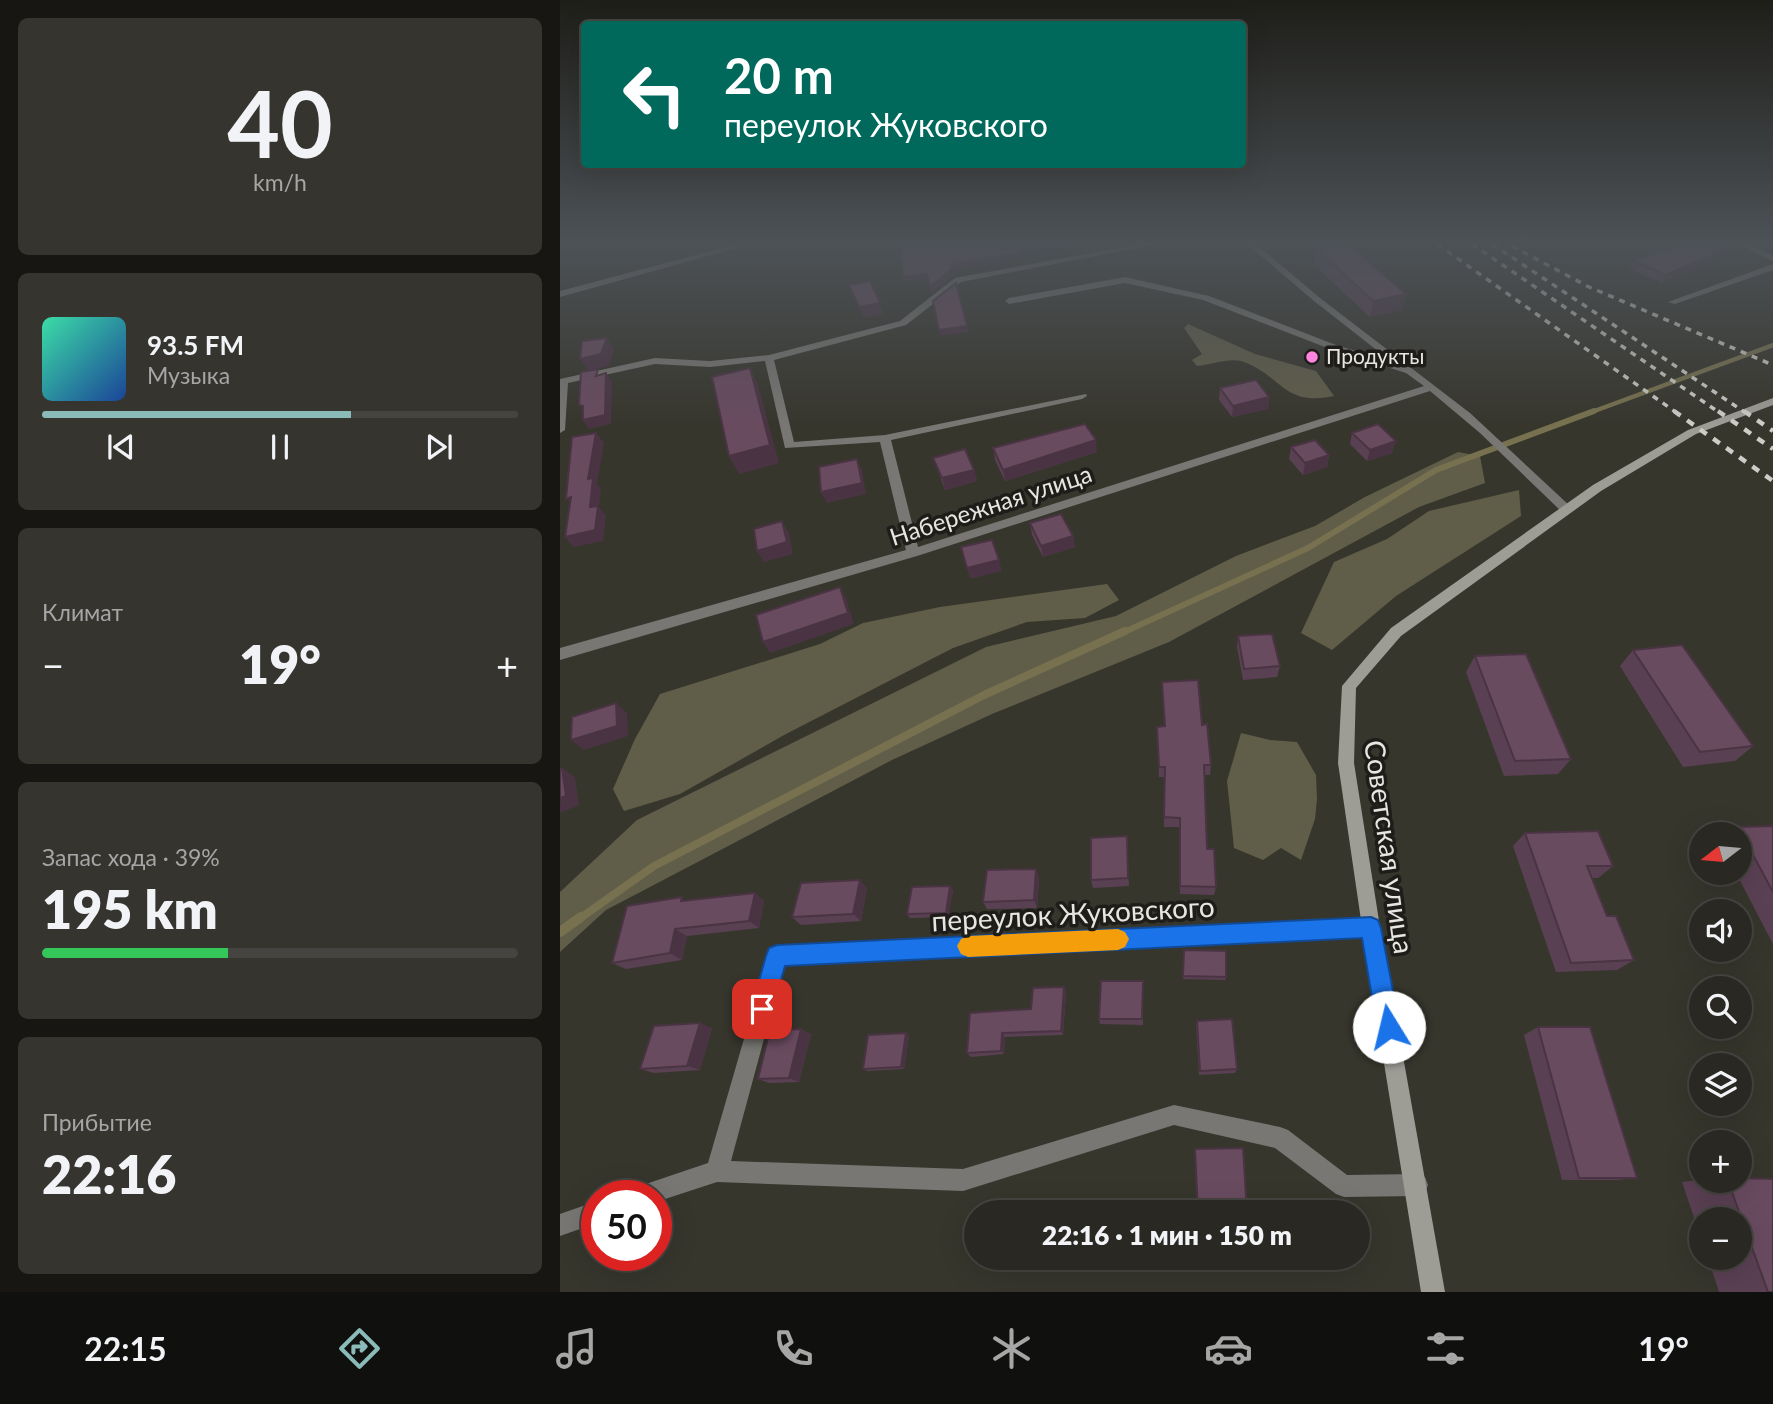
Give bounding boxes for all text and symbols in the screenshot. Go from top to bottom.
text: 20 m [724,46,834,104]
icon: left [609,49,700,140]
text: 40 [227,68,333,177]
text: переулок Жуковского [724,105,1048,144]
text: km/h [253,168,307,196]
text: 93.5 FM [147,329,244,361]
place label: Продукты [1326,343,1425,368]
marker: Продукты [1304,349,1320,365]
text: Музыка [147,361,230,389]
icon: previous [102,428,140,466]
icon: pause [261,428,299,466]
icon: next [420,428,458,466]
street label: Набережная улица [886,458,1095,551]
text: Климат [42,598,123,626]
text: 19° [239,633,321,695]
text: − [42,642,64,688]
text: + [496,642,518,688]
street label: Советская улица [1358,738,1422,956]
north arrow [1689,822,1752,886]
map controls [1689,822,1752,1270]
text: Запас хода · 39% [42,843,220,871]
text: 195 km [42,878,218,940]
street label: переулок Жуковского [931,889,1215,937]
button: sound [1689,899,1752,962]
button: search [1689,976,1752,1039]
pin [732,979,792,1039]
icon: arrive [743,990,781,1028]
position arrow [1352,990,1426,1064]
button: layers [1689,1053,1752,1116]
text: Прибытие [42,1108,152,1136]
button: + [1689,1130,1752,1193]
text: 22:16 [42,1143,176,1205]
speed limit sign: 50 [581,1180,672,1271]
button: − [1689,1207,1752,1270]
text: 22:16 · 1 мин · 150 m [1042,1219,1292,1251]
icon: directions [335,1324,384,1373]
icon: music [552,1324,601,1373]
icon: phone [769,1324,818,1373]
icon: climate [987,1324,1036,1373]
icon: car [1204,1324,1253,1373]
icon: filters [1421,1324,1470,1373]
text: 22:15 [84,1329,167,1368]
text: 19° [1638,1329,1689,1368]

